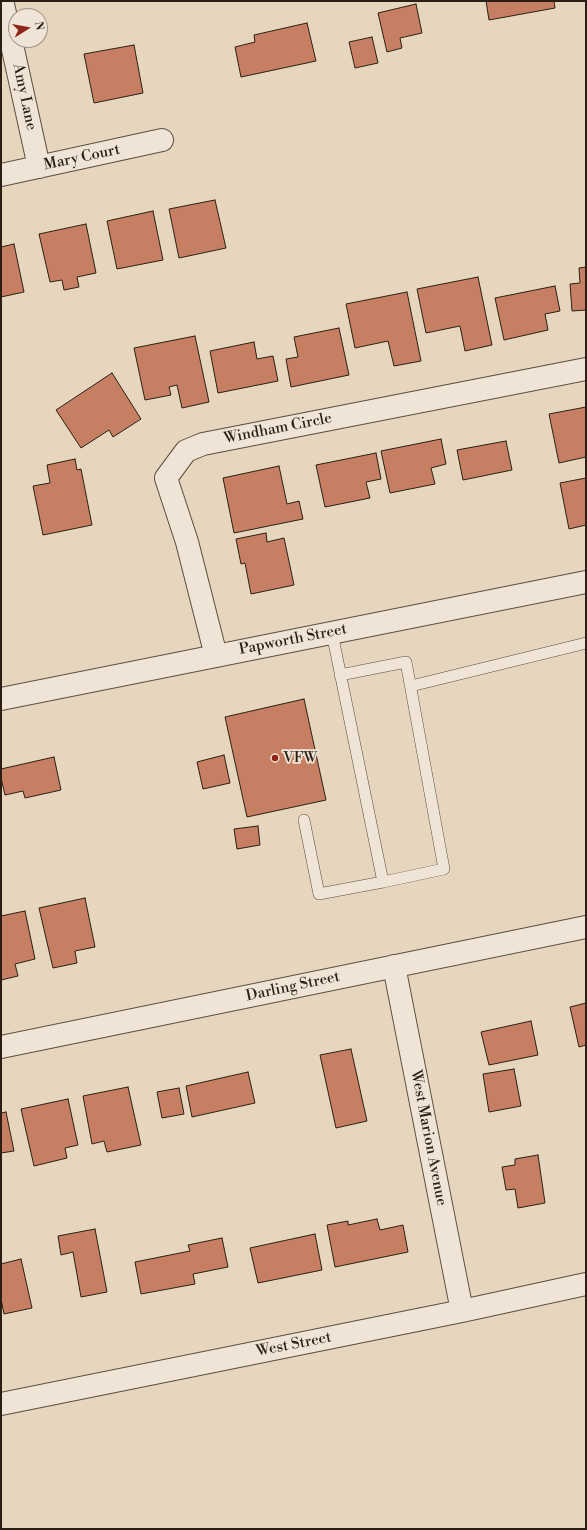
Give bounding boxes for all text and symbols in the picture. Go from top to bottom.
north arrow [8,8,48,48]
text: N [31,20,46,32]
street label: Amy Lane [8,62,40,132]
street label: Mary Court [42,141,122,175]
street label: Windham Circle [223,410,333,448]
street label: Papworth Street [238,621,348,659]
place label: VFW [283,749,317,767]
marker: VFW [270,753,280,763]
street label: Darling Street [244,968,342,1006]
street label: West Marion Avenue [406,1069,450,1207]
street label: West Street [255,1329,333,1361]

